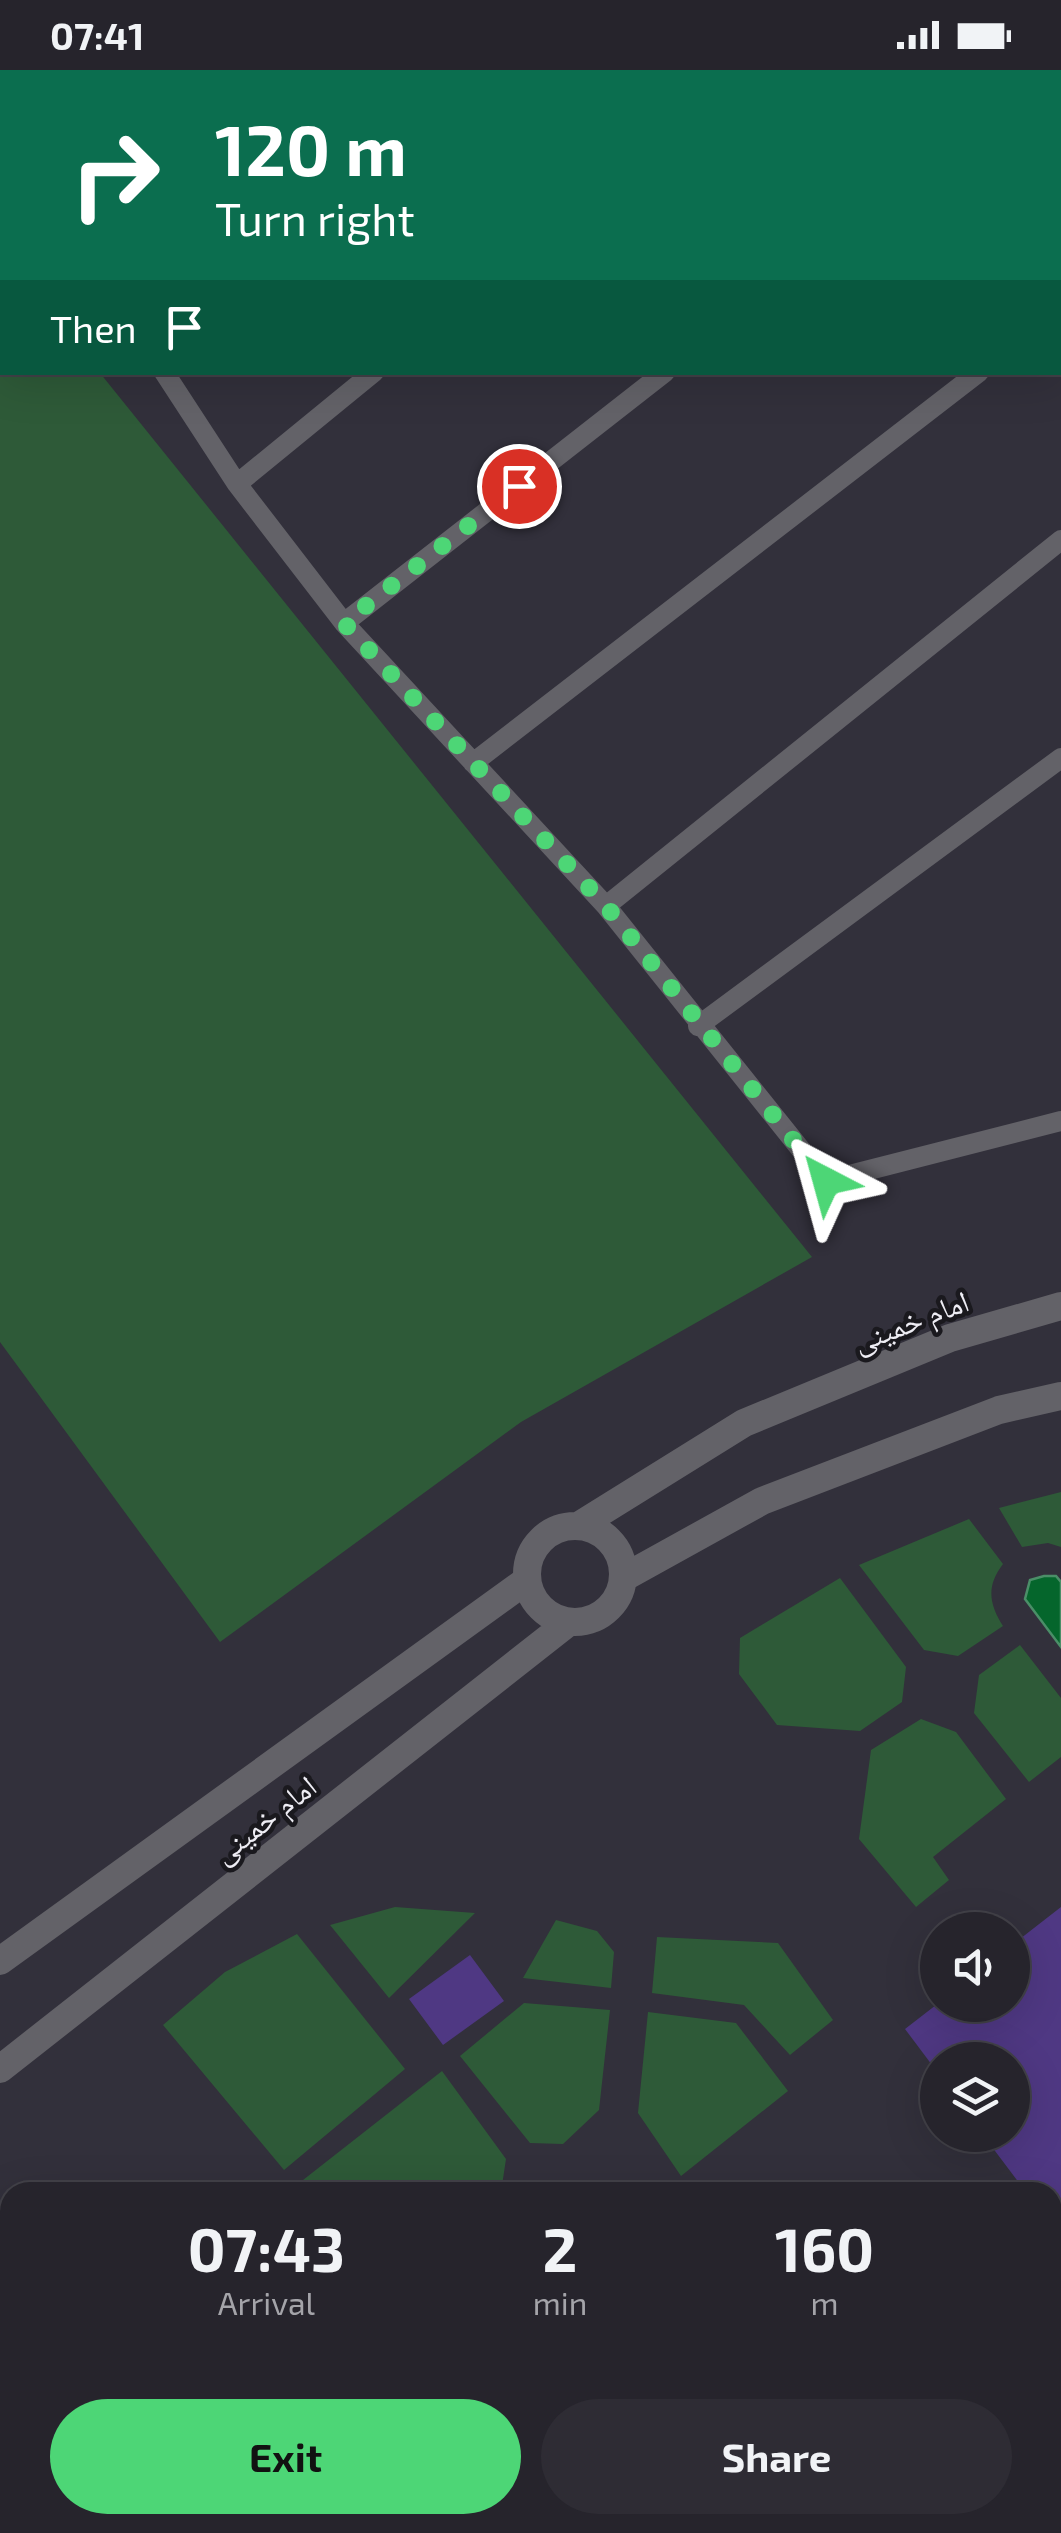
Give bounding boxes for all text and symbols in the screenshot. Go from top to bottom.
text: 07:41 [50,12,144,58]
text: 120 m [215,106,407,190]
icon: right [50,110,180,240]
text: Turn right [215,191,415,245]
icon: arrive [157,300,212,355]
text: Then [50,305,137,351]
pin [477,444,562,529]
icon: arrive [492,459,547,514]
position arrow [774,1129,878,1233]
street label: امام خمینی [847,1282,974,1361]
street label: امام خمینی [205,1767,325,1872]
map controls [920,1912,1030,2152]
button: sound [920,1912,1030,2022]
button: layers [920,2042,1030,2152]
text: 07:43 [188,2212,345,2284]
text: 2 [543,2212,577,2284]
text: 160 [775,2212,874,2284]
text: Arrival [218,2283,315,2321]
text: min [533,2283,587,2321]
text: m [811,2283,839,2321]
button: Exit [50,2399,521,2514]
button: Share [541,2399,1012,2514]

